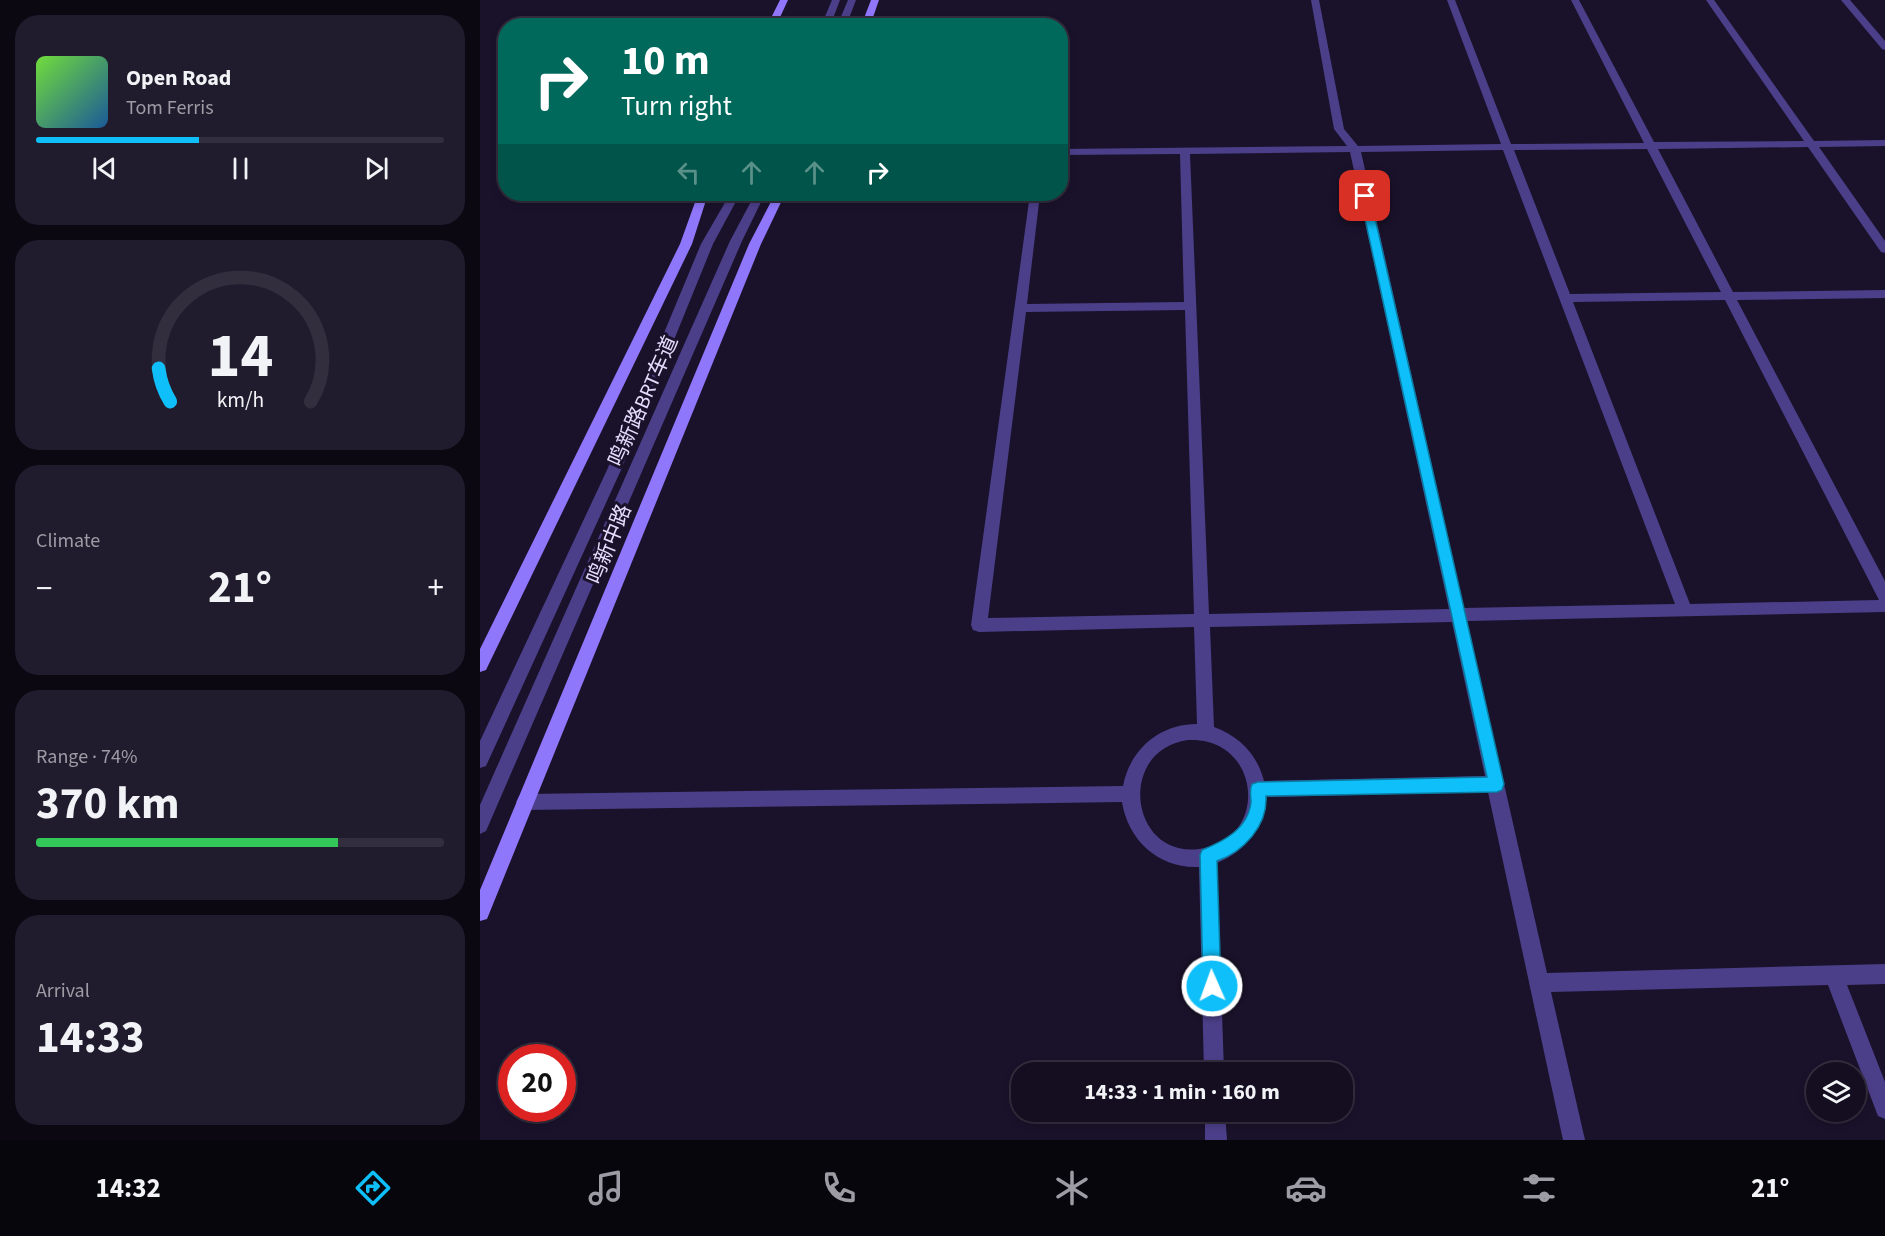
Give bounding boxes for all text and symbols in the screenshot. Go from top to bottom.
text: 10 m [621,31,710,91]
icon: right [522,42,600,120]
text: Open Road [126,62,231,94]
text: Turn right [621,87,732,126]
text: Tom Ferris [126,94,214,122]
icon: previous [88,152,121,185]
icon: pause [224,152,257,185]
icon: next [360,152,393,185]
icon: left [672,156,705,189]
icon: ahead [735,156,768,189]
icon: ahead [798,156,831,189]
icon: right [861,156,894,189]
pin [1339,170,1390,221]
icon: arrive [1348,179,1381,212]
text: 14 [207,312,273,401]
street label: 鸣新路BRT车道 [601,331,685,471]
text: km/h [216,385,264,416]
street label: 鸣新中路 [579,499,639,589]
text: Climate [36,527,100,555]
text: 21° [208,556,272,620]
text: − [36,565,52,612]
text: + [428,565,444,612]
text: Range · 74% [36,743,137,771]
text: 370 km [36,772,180,836]
position arrow [1180,954,1244,1018]
text: Arrival [36,977,90,1005]
text: 14:33 [36,1006,145,1070]
speed limit sign: 20 [498,1044,576,1122]
map controls [1806,1062,1866,1122]
button: layers [1806,1062,1866,1122]
text: 14:33 · 1 min · 160 m [1084,1076,1280,1108]
icon: directions [352,1167,394,1209]
icon: music [585,1167,627,1209]
icon: phone [818,1167,860,1209]
icon: climate [1051,1167,1093,1209]
icon: car [1285,1167,1327,1209]
icon: filters [1518,1167,1560,1209]
text: 14:32 [96,1169,161,1208]
text: 21° [1751,1169,1789,1208]

